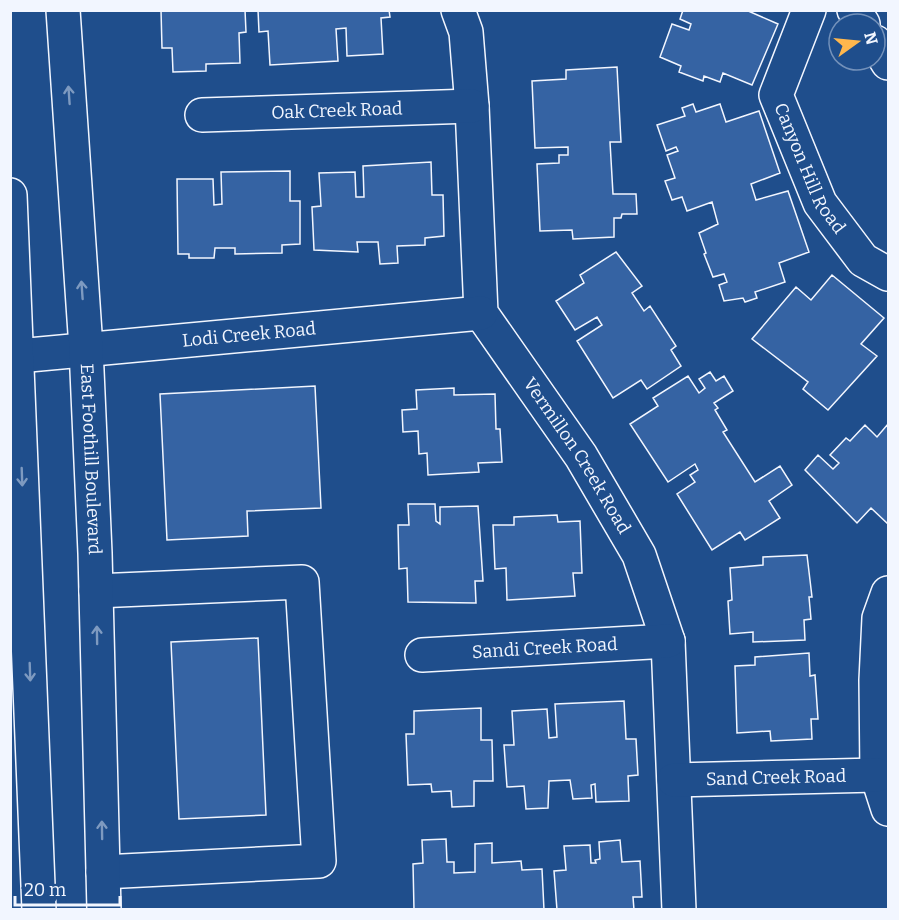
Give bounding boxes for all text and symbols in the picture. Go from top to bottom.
north arrow [827,12,887,72]
text: N [860,30,882,47]
one-way arrow [63,86,74,106]
street label: Oak Creek Road [271,97,403,124]
street label: Canyon Hill Road [769,100,850,238]
one-way arrow [76,280,87,300]
street label: Lodi Creek Road [181,317,317,352]
street label: East Foothill Boulevard [76,363,106,555]
street label: Vermillon Creek Road [519,373,635,538]
one-way arrow [17,467,28,487]
one-way arrow [91,626,103,646]
street label: Sandi Creek Road [471,633,619,663]
one-way arrow [24,662,35,682]
street label: Sand Creek Road [705,765,847,790]
one-way arrow [96,821,108,841]
scale bar [15,869,120,907]
text: 20 m [24,879,66,901]

